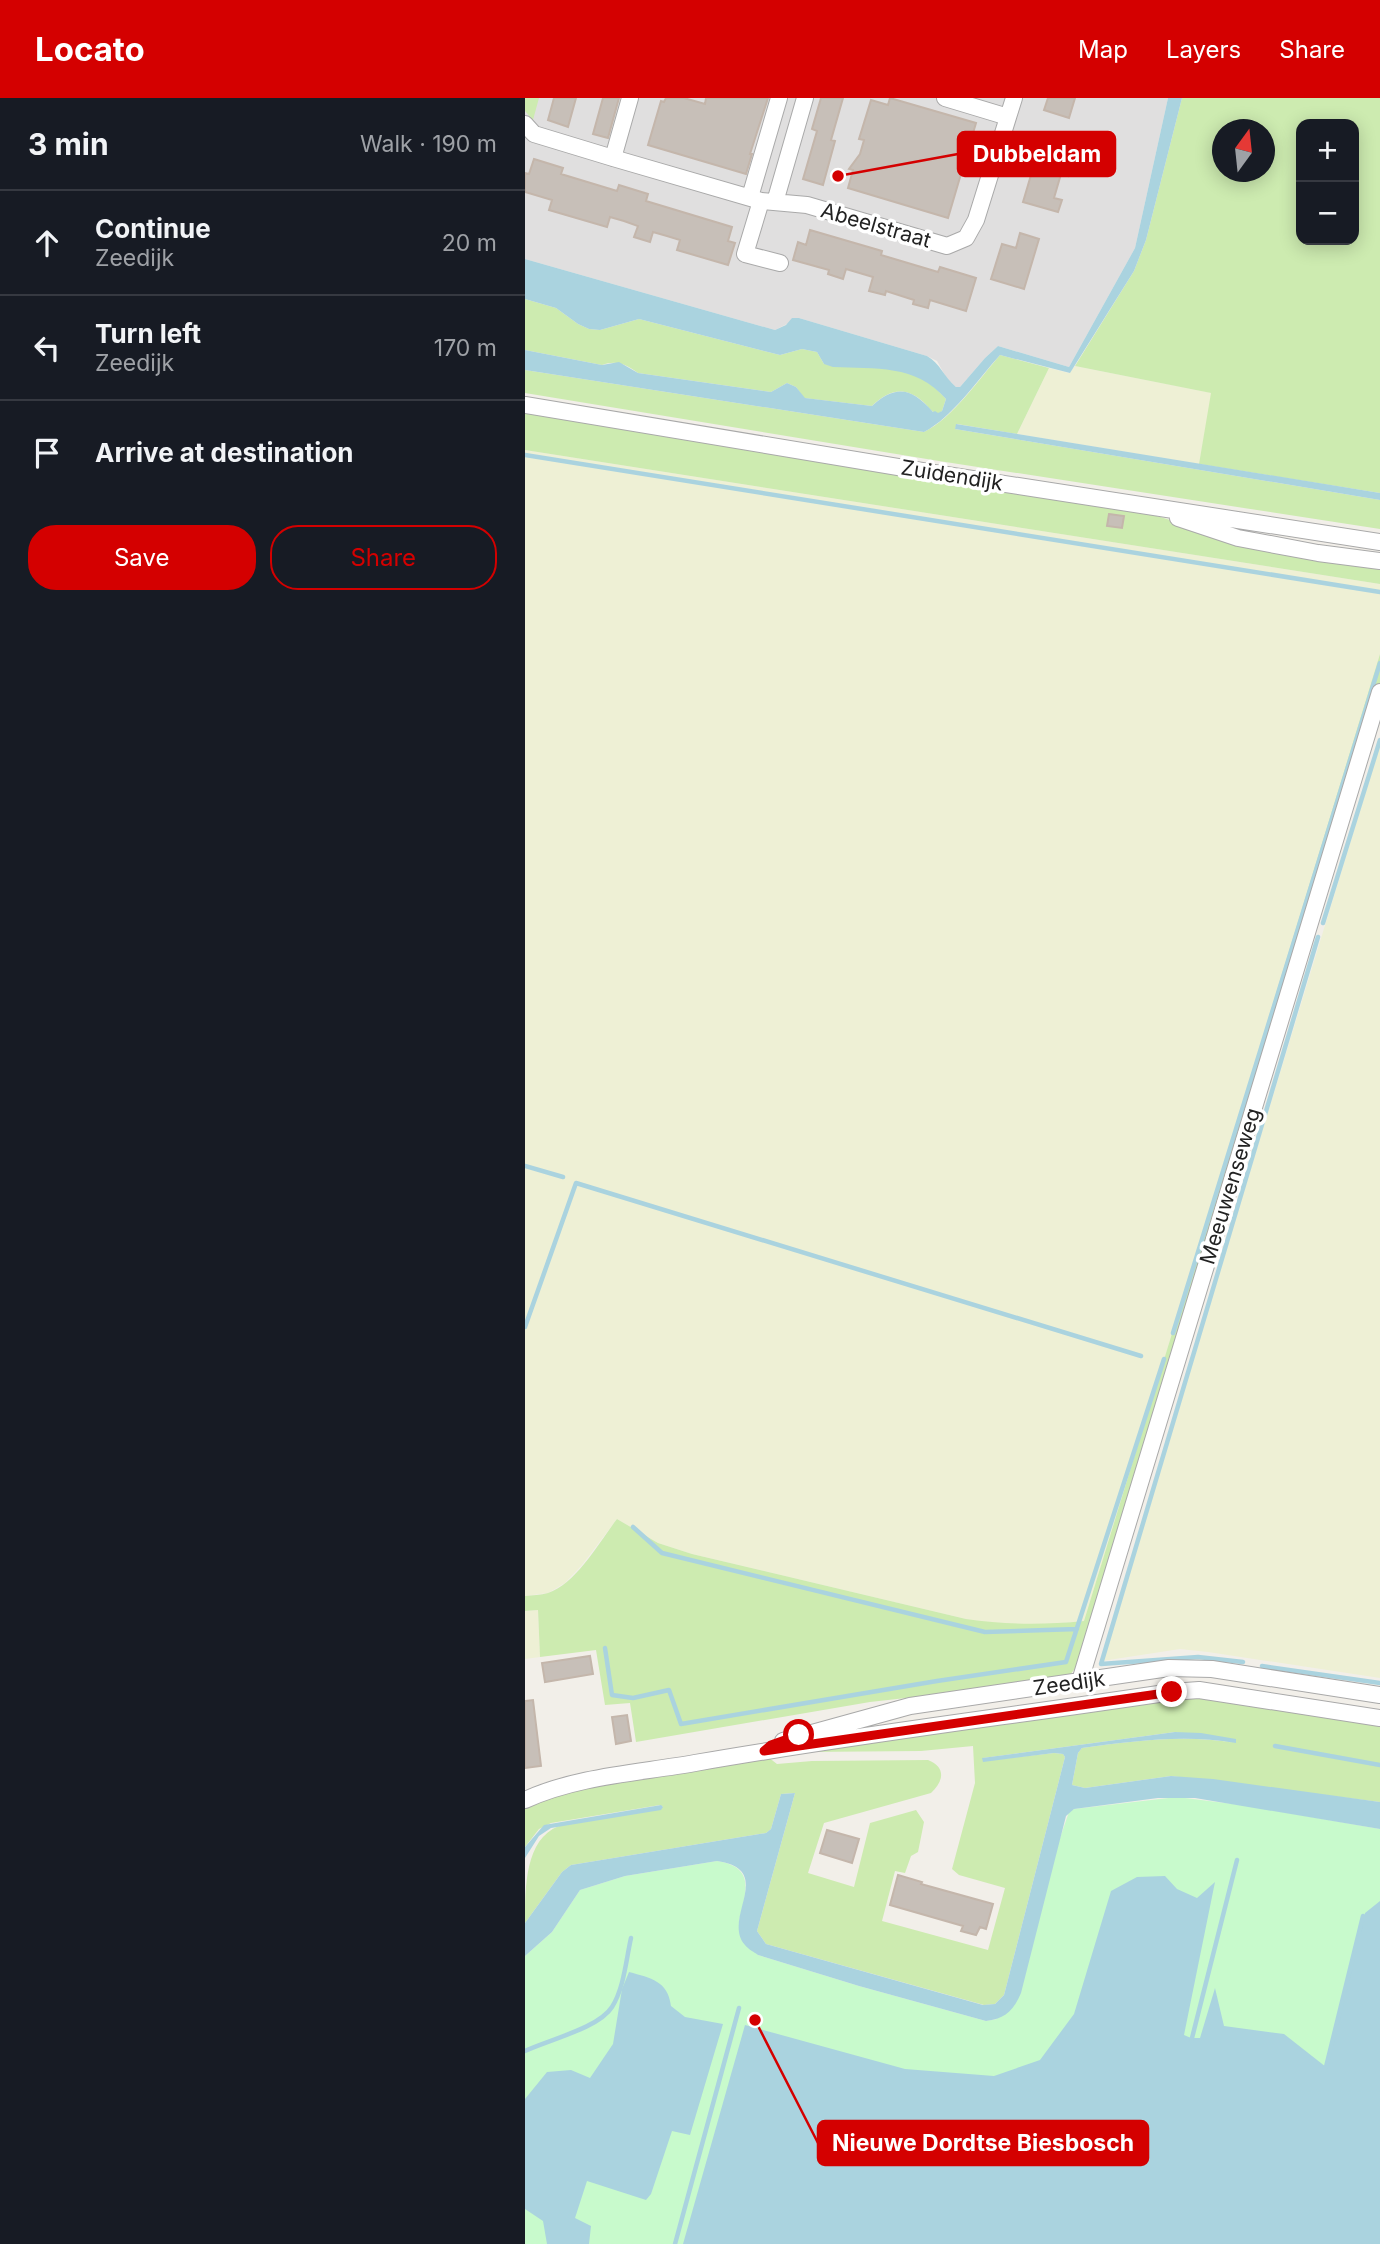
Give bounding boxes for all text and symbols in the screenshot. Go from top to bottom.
text: Locato [35,29,145,69]
text: Map [1078,35,1128,64]
text: Layers [1166,35,1241,64]
text: Share [1279,35,1345,64]
north arrow [1212,119,1275,182]
map controls [1296,119,1359,245]
button: + [1296,119,1359,182]
text: 3 min [28,126,109,162]
text: Walk · 190 m [360,130,497,158]
callout: Dubbeldam [958,132,1115,176]
text: Dubbeldam [973,140,1101,168]
button: − [1296,182,1359,245]
street label: Abeelstraat [818,197,934,253]
text: Continue [95,213,211,244]
icon: ahead [28,224,66,262]
text: 20 m [442,229,497,257]
text: Zeedijk [95,244,174,272]
text: Turn left [95,318,201,349]
icon: left [28,329,66,367]
text: 170 m [434,334,497,362]
text: Zeedijk [95,349,174,377]
icon: arrive [28,434,66,472]
text: Arrive at destination [95,437,354,468]
street label: Zuidendijk [899,455,1005,495]
button: Save [28,525,256,590]
button: Share [270,525,497,590]
street label: Meeuwenseweg [1194,1105,1266,1267]
street label: Zeedijk [1031,1666,1107,1700]
route end [1156,1676,1187,1707]
route start [783,1719,814,1750]
callout: Nieuwe Dordtse Biesbosch [818,2121,1148,2165]
text: Nieuwe Dordtse Biesbosch [832,2129,1134,2157]

